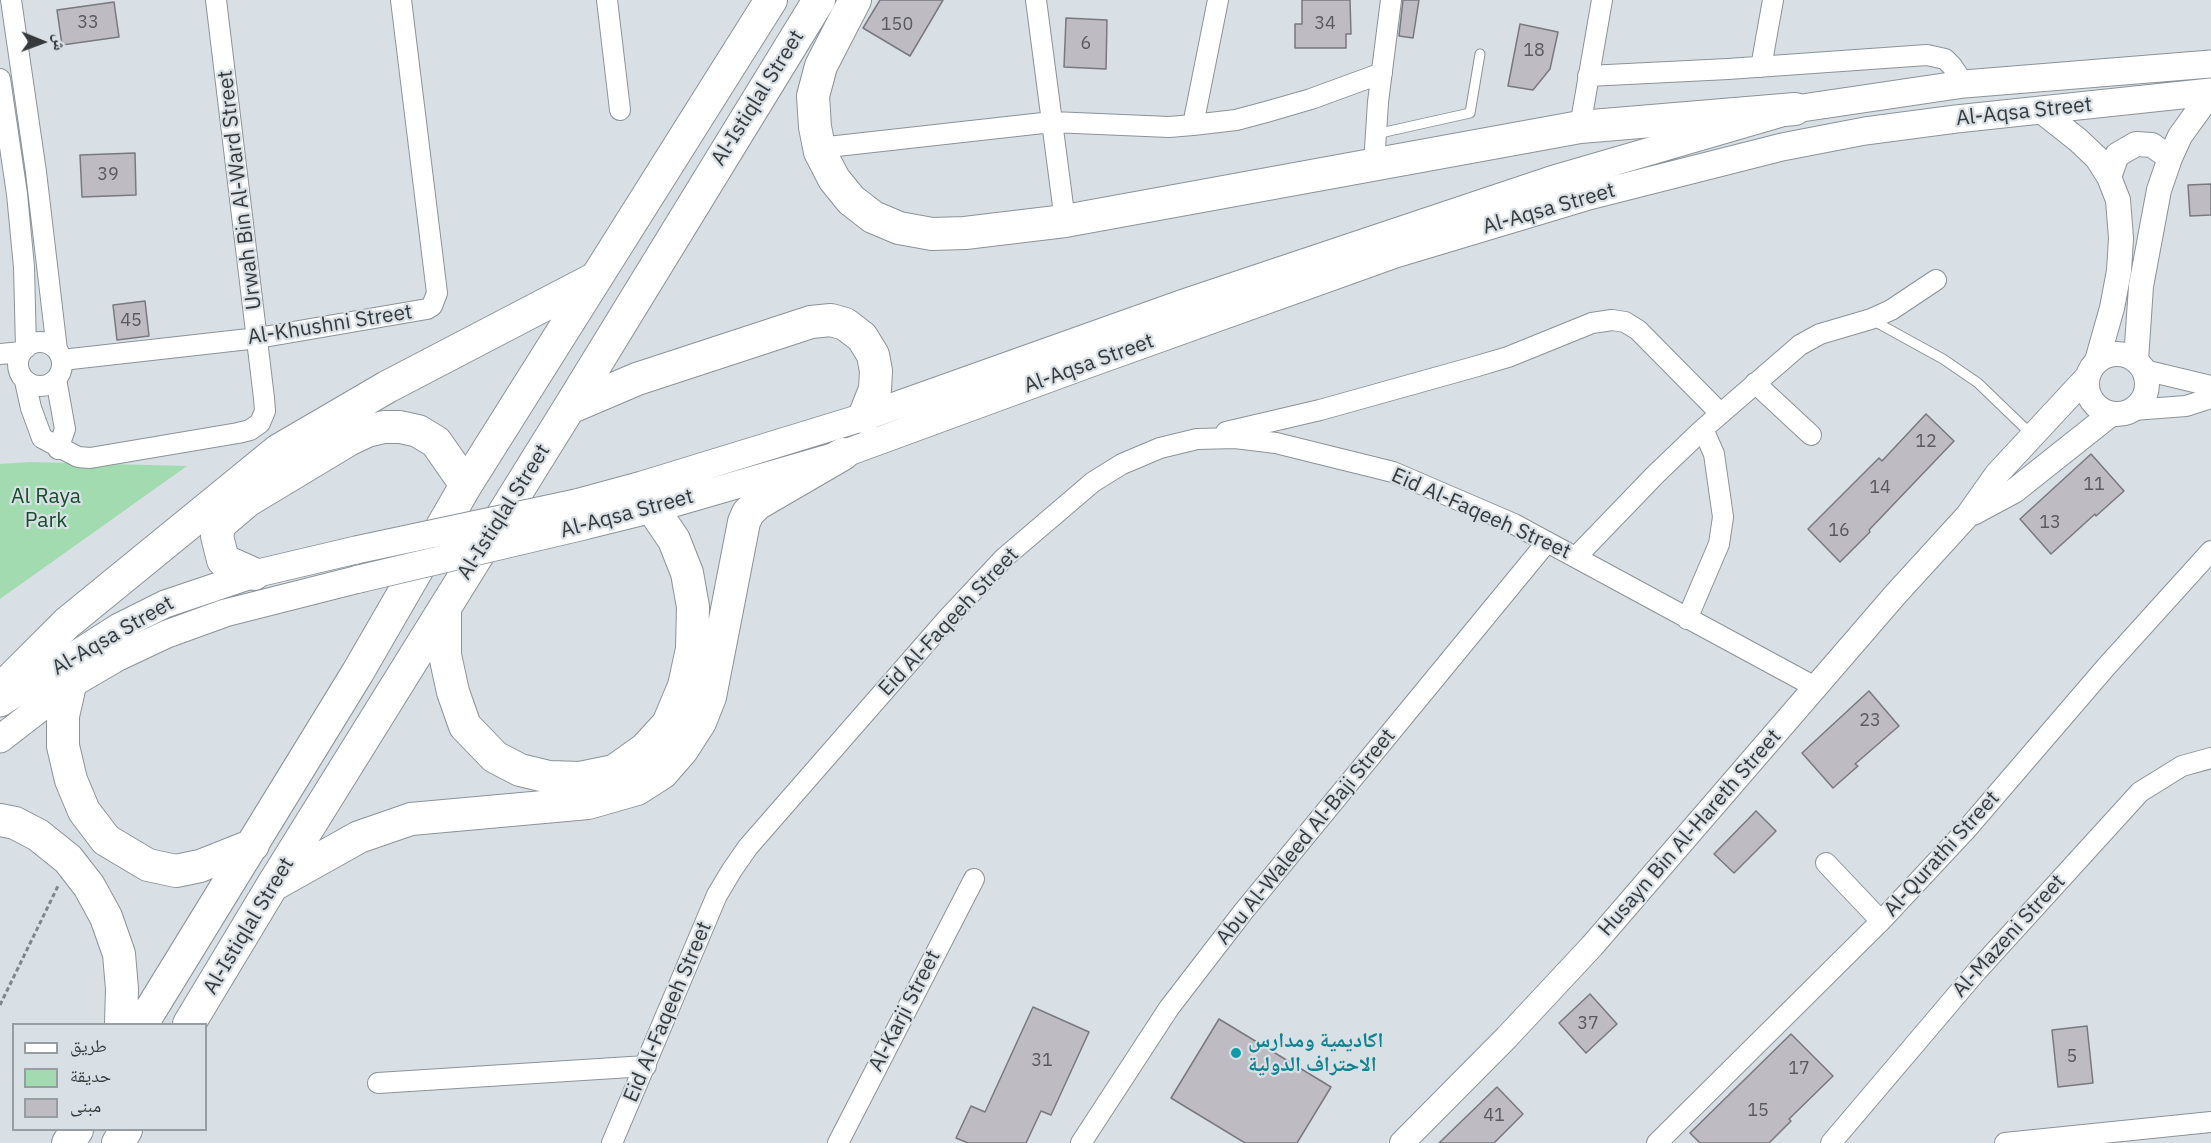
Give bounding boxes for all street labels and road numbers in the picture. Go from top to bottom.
street label: Al-Istiqlal Street [706,26,810,170]
street label: Urwah Bin Al-Ward Street [213,69,267,311]
street label: Al-Aqsa Street [1955,92,2093,132]
street label: Al-Aqsa Street [1480,178,1618,240]
street label: Al-Khushni Street [246,300,414,350]
street label: Al-Aqsa Street [1021,329,1157,399]
street label: Al-Istiqlal Street [452,440,556,584]
street label: Eid Al-Faqeeh Street [1387,463,1575,565]
street label: Al-Aqsa Street [558,484,696,544]
street label: Eid Al-Faqeeh Street [874,543,1024,701]
street label: Al-Aqsa Street [48,591,178,681]
street label: Abu Al-Waleed Al-Baji Street [1211,724,1401,950]
street label: Husayn Bin Al-Hareth Street [1593,724,1787,942]
street label: Al-Qurathi Street [1879,786,2005,922]
street label: Al-Istiqlal Street [198,853,300,999]
street label: Al-Mazeni Street [1947,869,2071,1003]
street label: Eid Al-Faqeeh Street [619,918,717,1106]
street label: Al-Karji Street [864,946,946,1076]

